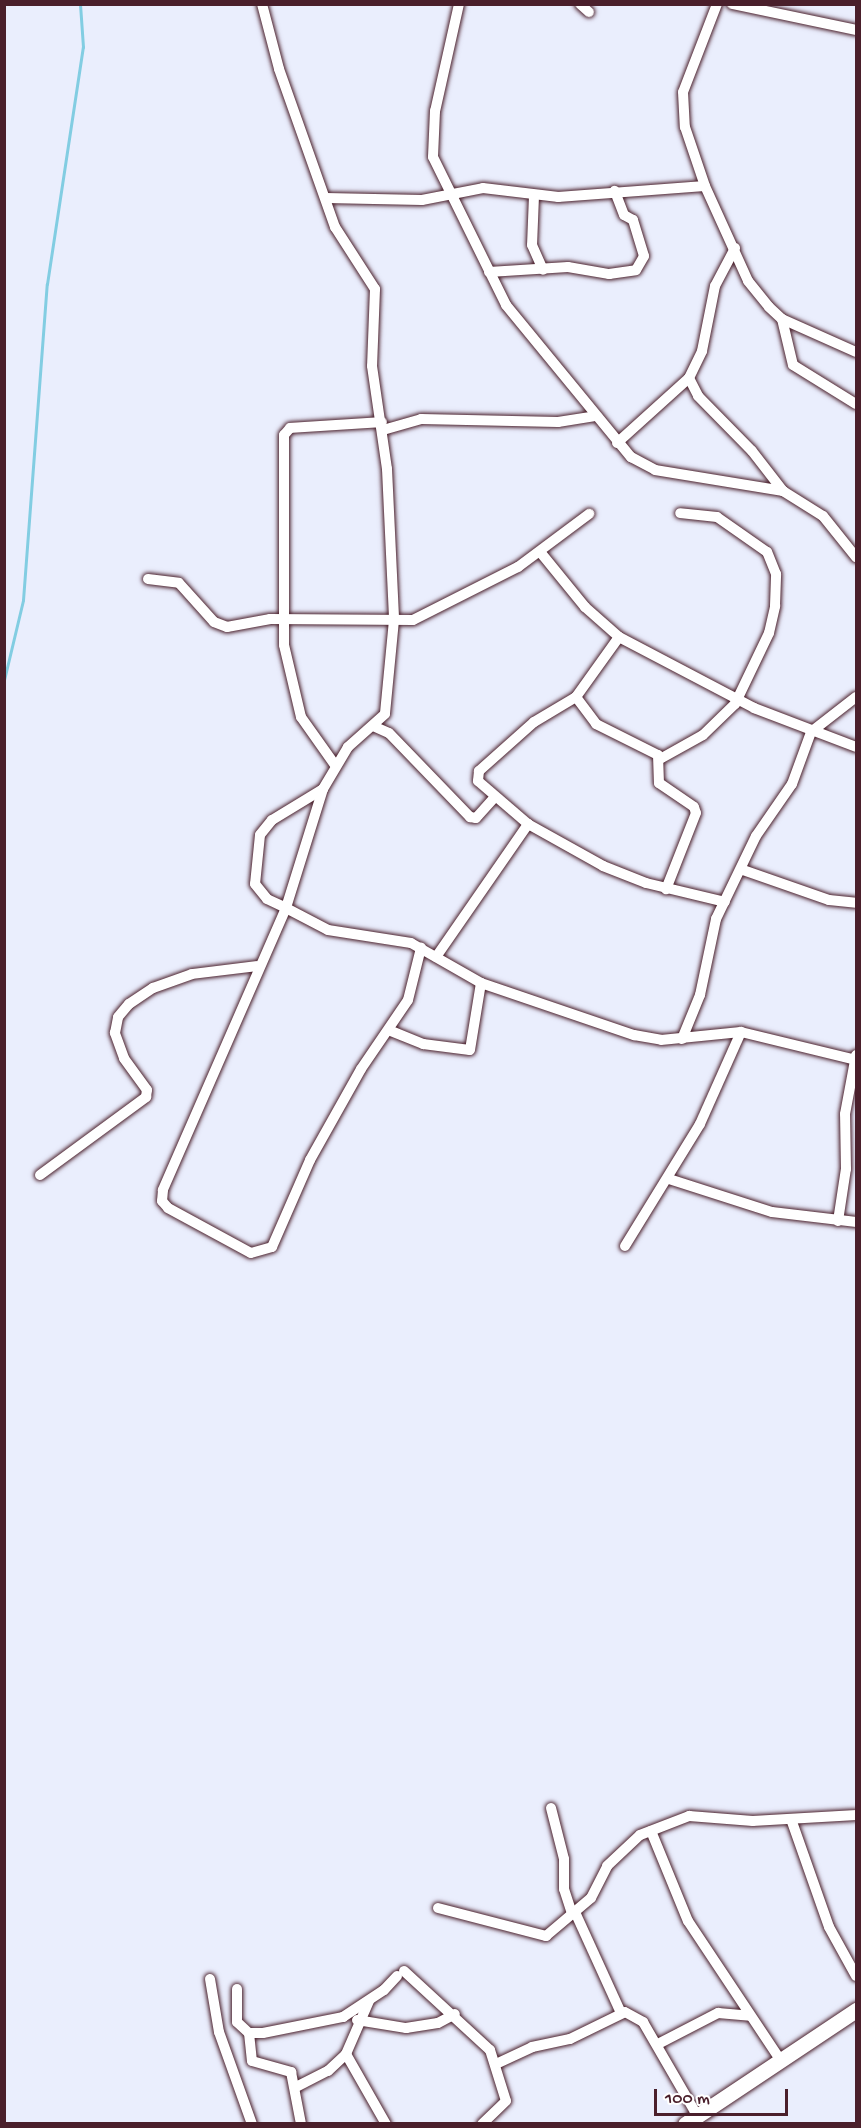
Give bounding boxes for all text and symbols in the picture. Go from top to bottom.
scale bar [657,2077,790,2115]
text: 100 m [665,2089,710,2110]

